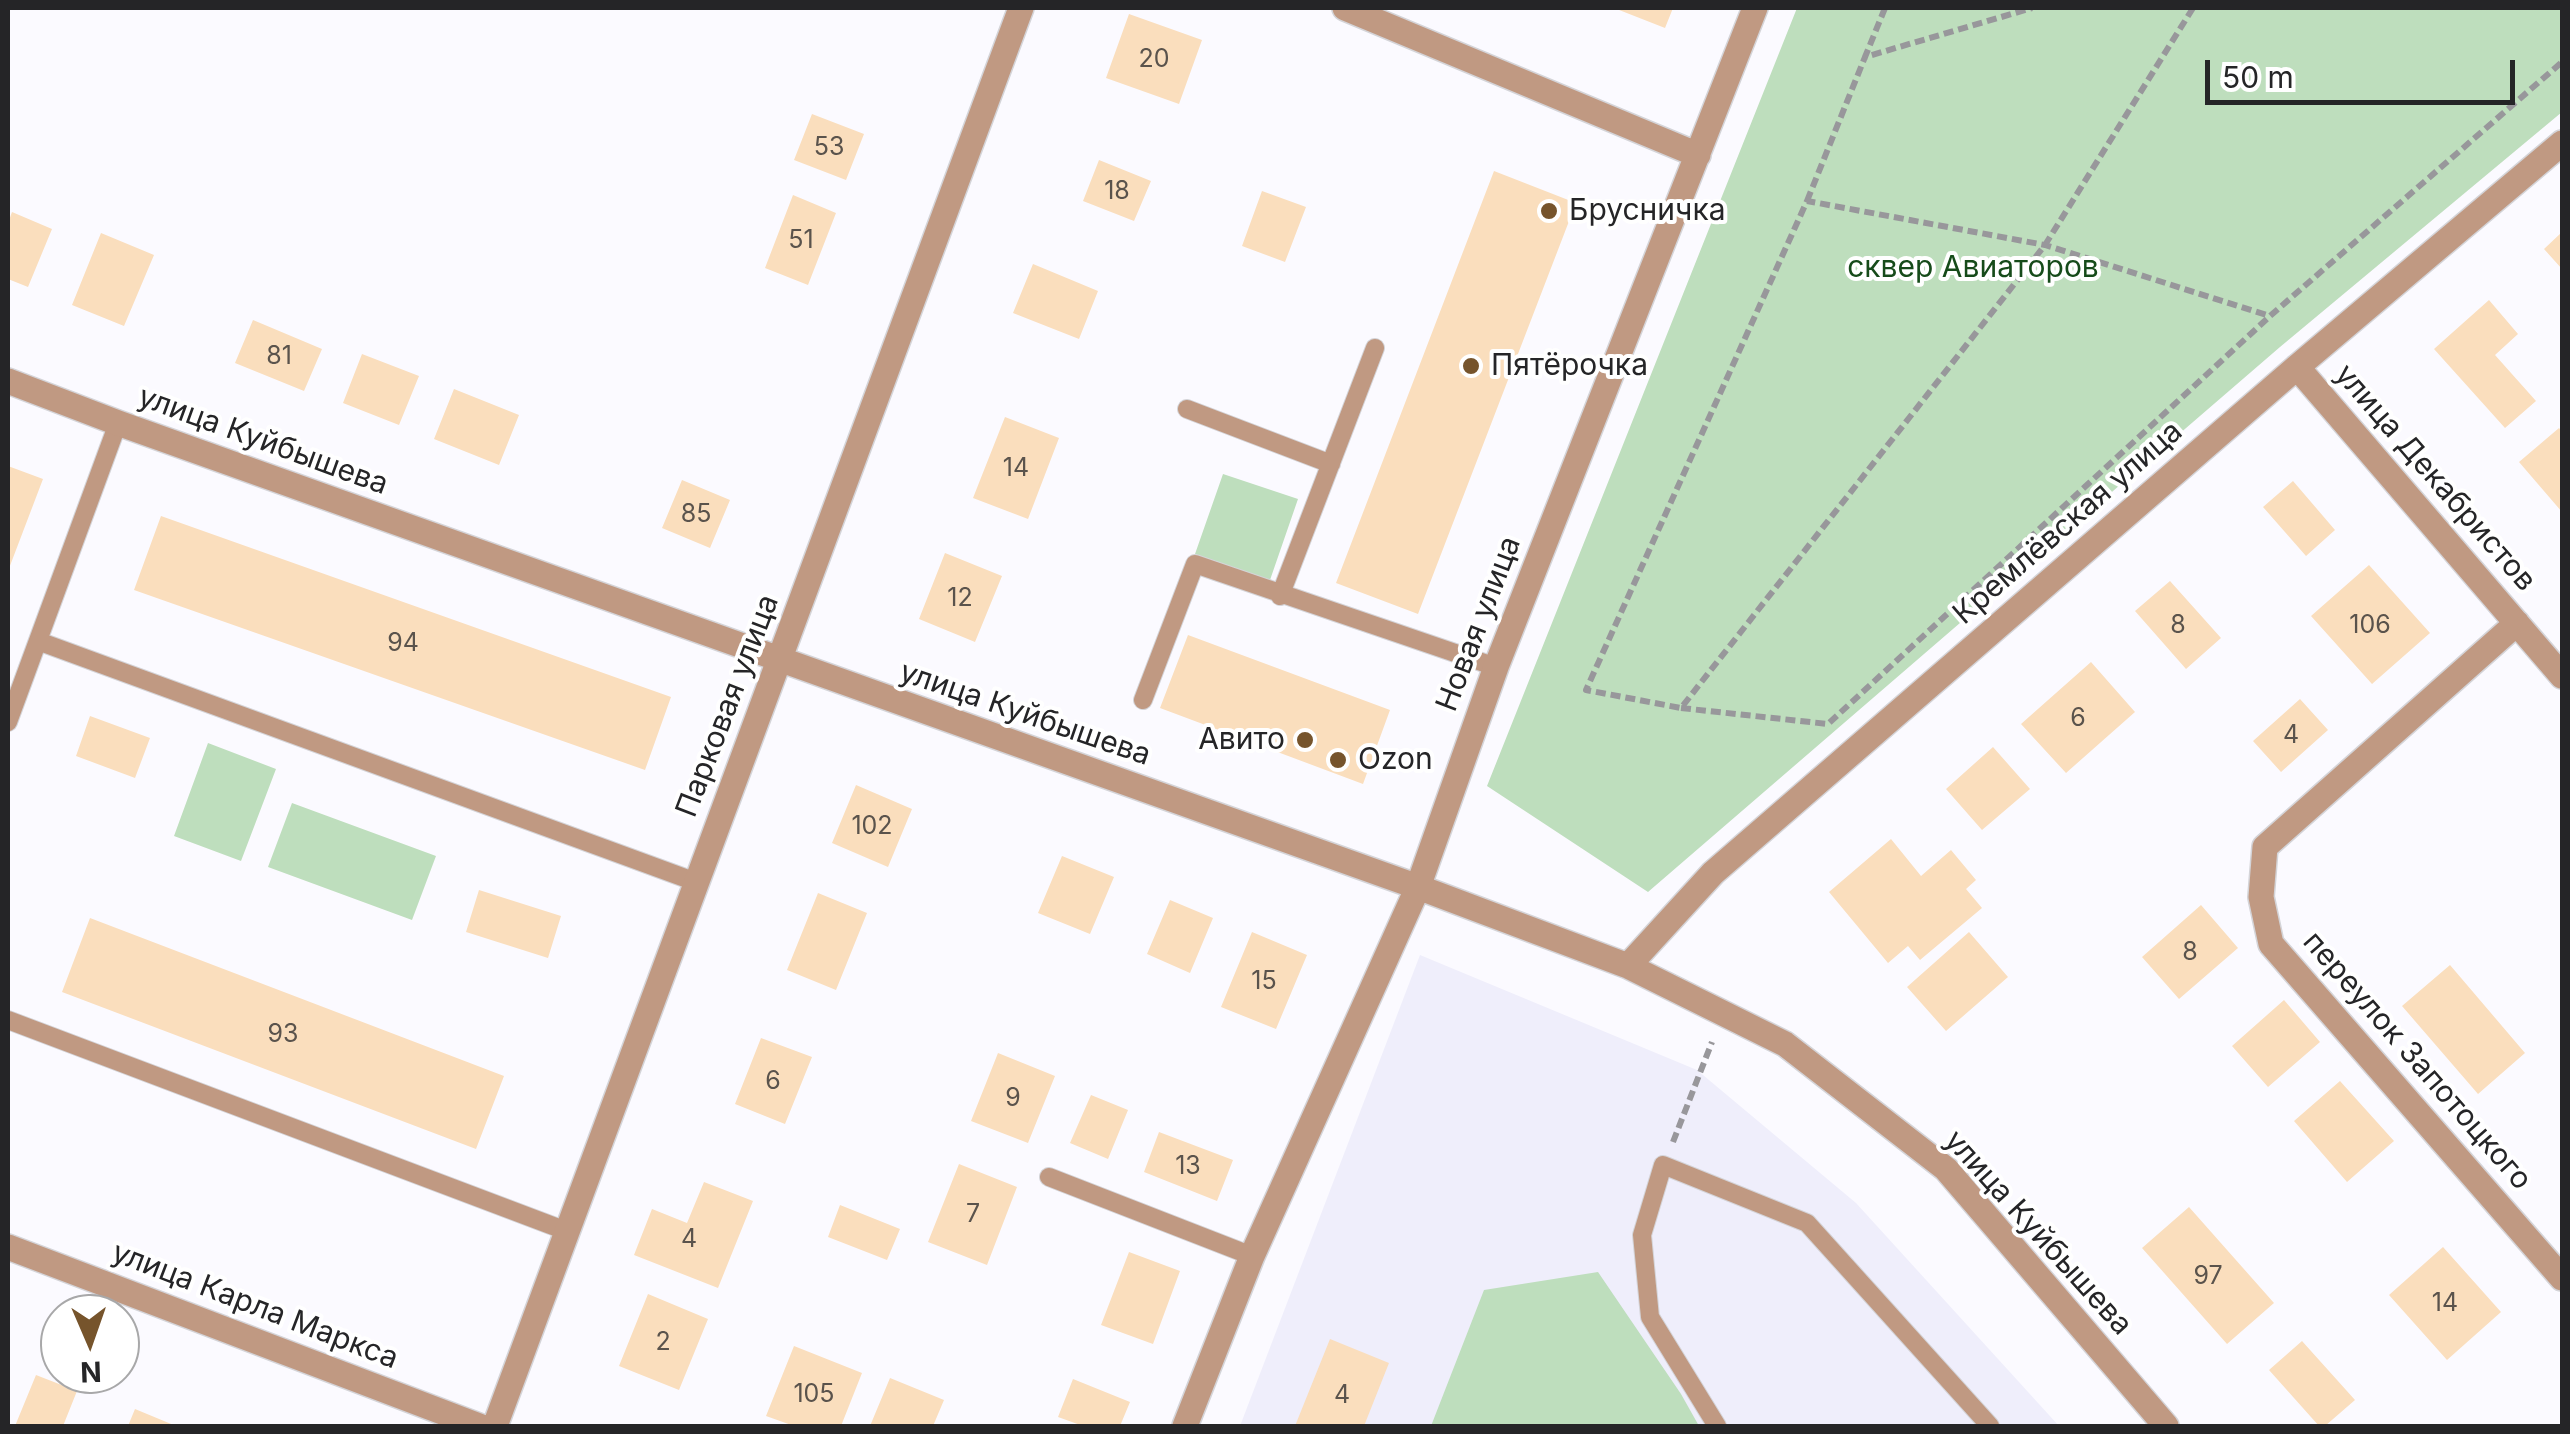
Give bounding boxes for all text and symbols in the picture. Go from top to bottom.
scale bar [2210,40,2520,102]
house number: 20 [1138,44,1170,74]
text: 50 m [2222,59,2294,95]
house number: 53 [814,132,844,162]
house number: 18 [1104,176,1130,206]
place label: Брусничка [1569,193,1725,229]
marker: Брусничка [1538,200,1560,222]
house number: 51 [788,225,814,255]
park label: сквер Авиаторов [1847,250,2099,286]
house number: 81 [266,341,292,371]
place label: Пятёрочка [1491,348,1648,384]
marker: Пятёрочка [1460,355,1482,377]
street label: улица Декабристов [2327,357,2543,599]
street label: улица Куйбышева [133,379,393,503]
street label: Кремлёвская улица [1946,414,2190,632]
house number: 14 [1003,453,1029,483]
house number: 85 [681,499,711,529]
street label: Новая улица [1429,531,1529,717]
house number: 12 [947,583,973,613]
street label: Парковая улица [669,590,787,822]
house number: 8 [2170,610,2186,640]
house number: 106 [2349,610,2391,640]
house number: 94 [387,628,419,658]
street label: улица Куйбышева [895,654,1155,774]
house number: 6 [2070,703,2086,733]
house number: 4 [2283,720,2299,750]
place label: Авито [1198,722,1285,758]
marker: Авито [1294,729,1316,751]
place label: Ozon [1358,742,1433,778]
marker: Ozon [1327,749,1349,771]
house number: 102 [851,811,893,841]
street label: переулок Запотоцкого [2295,925,2539,1197]
house number: 8 [2182,937,2198,967]
house number: 15 [1251,966,1277,996]
house number: 93 [268,1019,298,1049]
house number: 6 [765,1066,781,1096]
house number: 9 [1005,1083,1021,1113]
street label: улица Куйбышева [1937,1123,2139,1343]
house number: 13 [1175,1151,1201,1181]
house number: 7 [966,1199,980,1229]
house number: 4 [681,1224,697,1254]
street label: улица Карла Маркса [107,1235,403,1377]
house number: 97 [2193,1261,2223,1291]
house number: 14 [2432,1288,2458,1318]
north arrow [40,1294,140,1394]
house number: 2 [655,1327,671,1357]
text: N [80,1355,102,1389]
house number: 105 [793,1379,835,1409]
house number: 4 [1334,1380,1350,1410]

